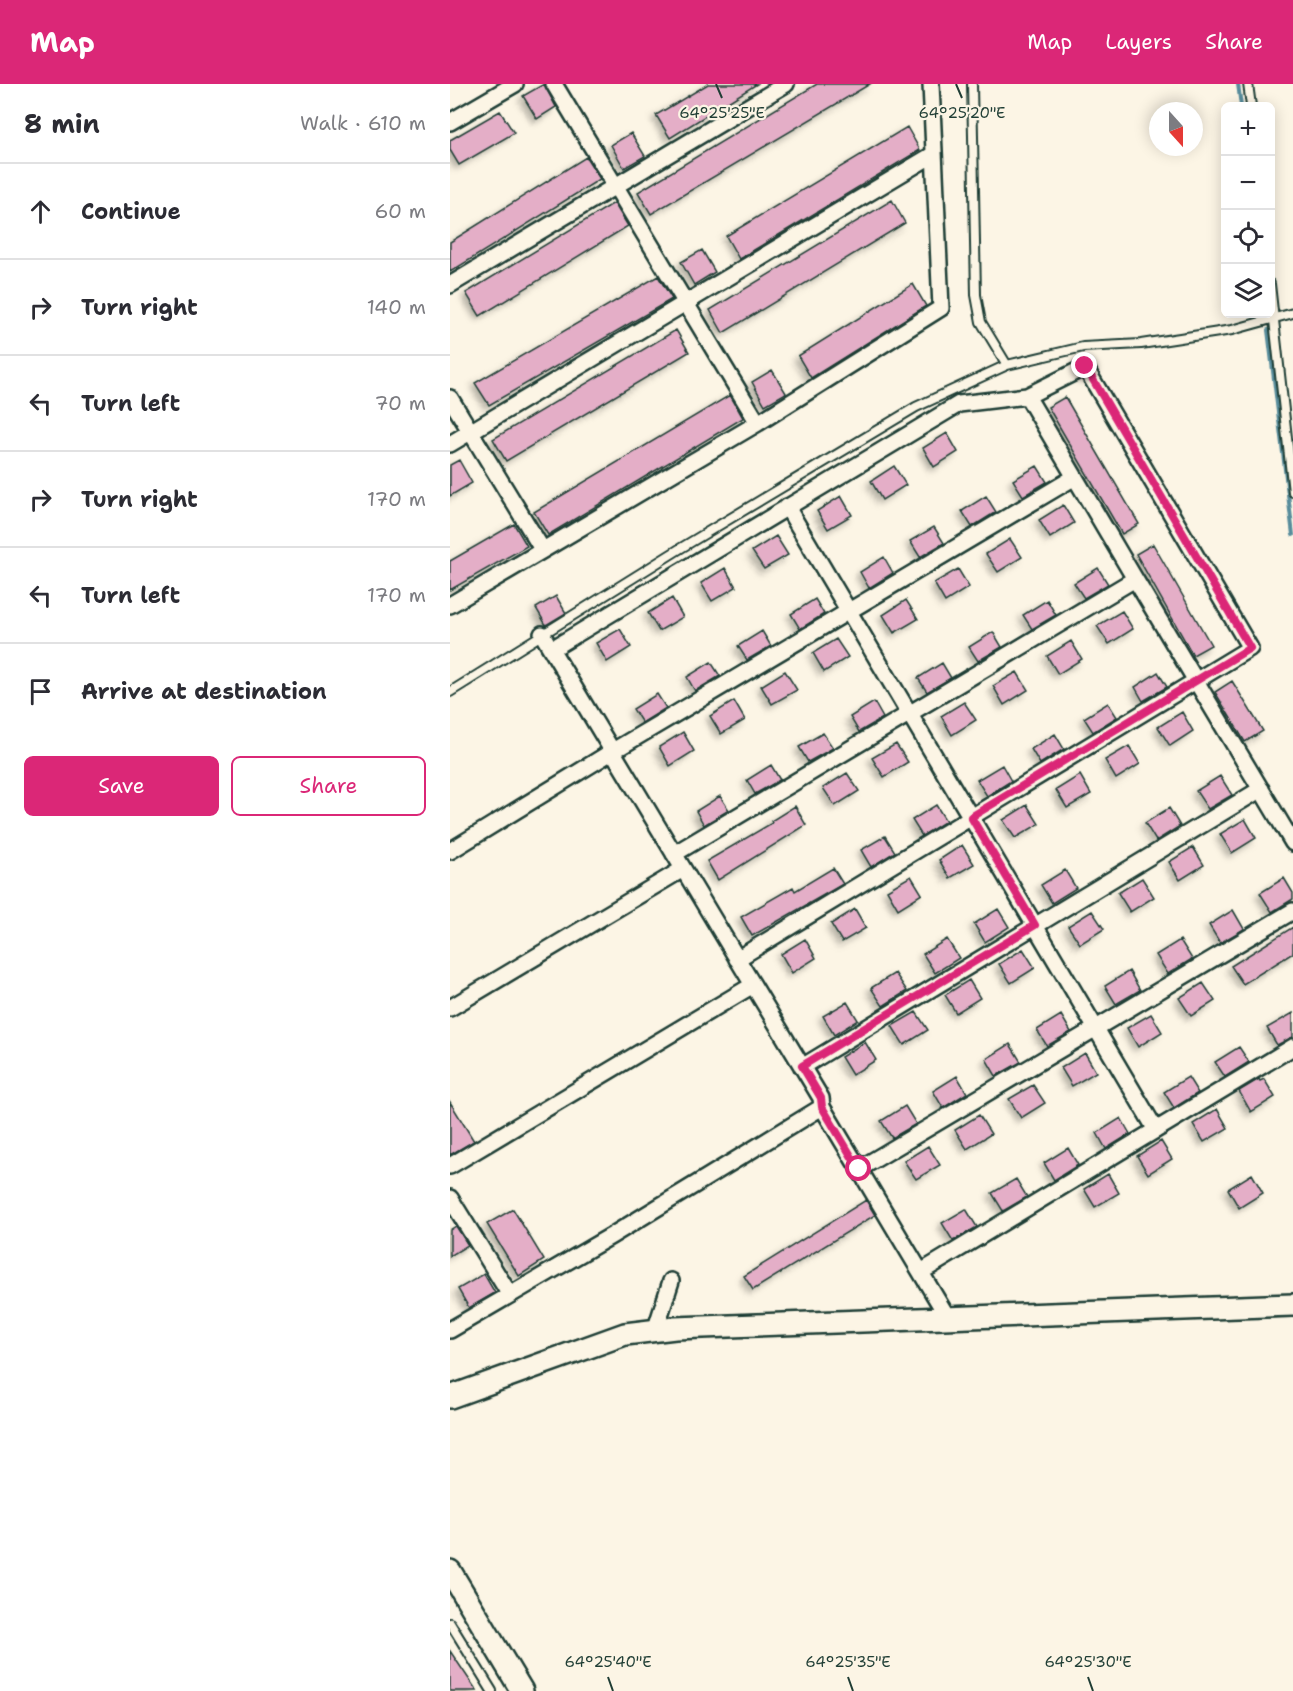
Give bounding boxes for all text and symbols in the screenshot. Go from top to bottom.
text: Map [30,23,95,61]
text: Map [1027,28,1072,56]
text: Layers [1105,28,1172,56]
text: Share [1205,28,1263,56]
north arrow [1149,102,1203,156]
map controls [1221,102,1275,318]
button: + [1221,102,1275,156]
text: 64°25'25"E [679,103,765,123]
text: 64°25'20"E [919,103,1006,123]
text: 8 min [24,106,100,141]
text: Walk · 610 m [300,110,426,136]
button: − [1221,156,1275,210]
icon: ahead [24,195,57,228]
text: Continue [81,197,181,226]
text: 60 m [374,198,426,224]
button: locate [1221,210,1275,264]
button: layers [1221,264,1275,318]
icon: right [24,291,57,324]
text: Turn right [81,293,198,322]
text: 140 m [367,294,426,320]
route end [1071,352,1097,378]
icon: left [24,387,57,420]
text: Turn left [81,389,180,418]
text: 70 m [374,390,426,416]
icon: right [24,483,57,516]
text: Turn right [81,485,198,514]
text: 170 m [367,486,426,512]
icon: left [24,579,57,612]
text: Turn left [81,581,180,610]
text: 170 m [367,582,426,608]
icon: arrive [24,675,57,708]
text: Arrive at destination [81,677,327,706]
button: Save [24,756,219,816]
button: Share [231,756,426,816]
route start [845,1155,871,1181]
text: 64°25'40"E [564,1652,652,1672]
text: 64°25'35"E [805,1652,891,1672]
text: 64°25'30"E [1044,1652,1132,1672]

